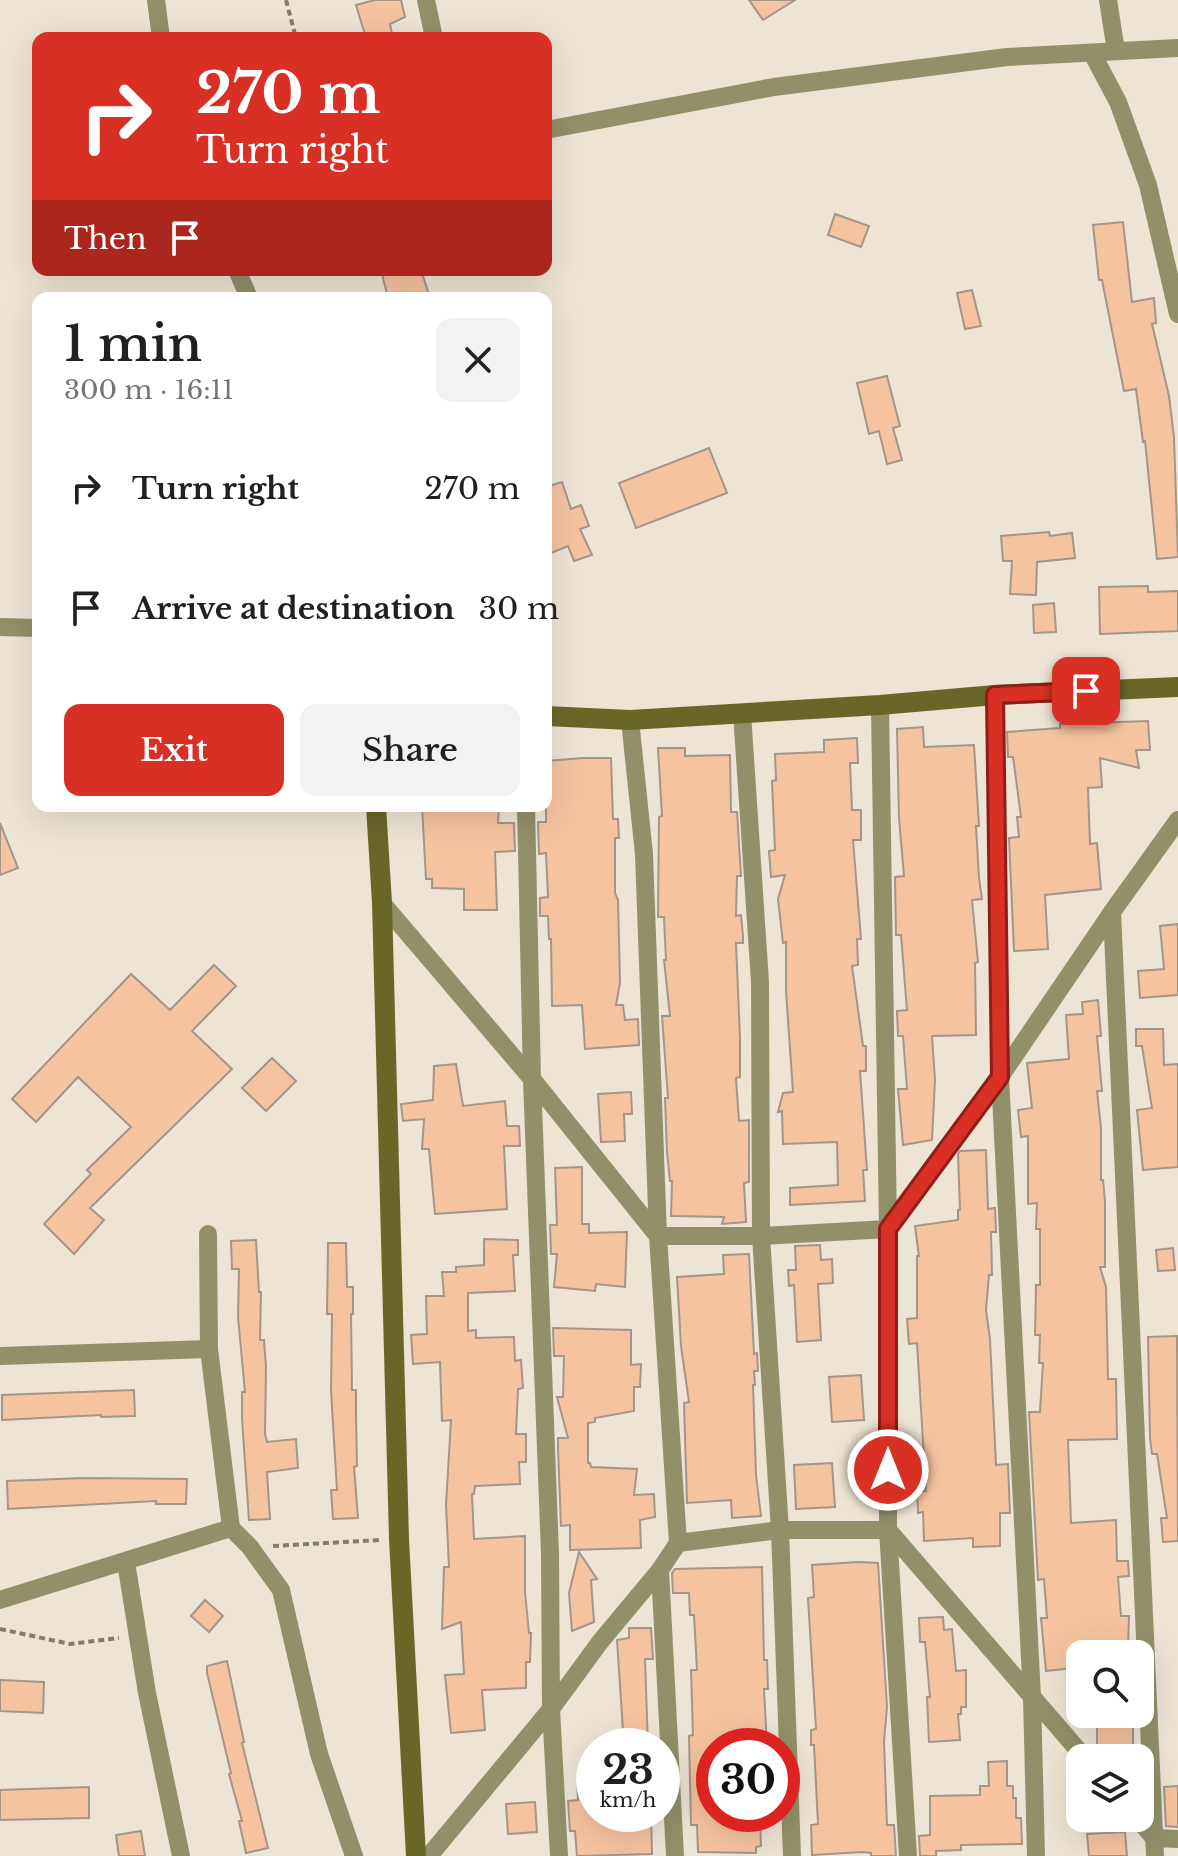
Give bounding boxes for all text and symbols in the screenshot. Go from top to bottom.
text: 270 m [196,59,380,128]
icon: right [64,64,168,168]
text: Turn right [196,128,389,173]
icon: arrive [163,216,207,260]
text: Then [64,220,147,257]
text: 1 min [64,314,202,374]
button: close [436,318,520,402]
text: 300 m · 16:11 [64,374,234,406]
icon: right [64,466,108,510]
text: Turn right [132,470,299,507]
text: 270 m [424,470,520,507]
icon: arrive [64,586,108,630]
text: Arrive at destination [132,590,455,627]
text: 30 m [479,590,559,627]
pin [1052,657,1120,725]
icon: arrive [1064,669,1108,713]
button: Exit [64,704,284,796]
button: Share [300,704,520,796]
position arrow [846,1428,930,1512]
map controls [1066,1640,1154,1832]
button: search [1066,1640,1154,1728]
speed limit sign: 30 [696,1728,800,1832]
button: layers [1066,1744,1154,1832]
text: 23 [602,1745,654,1795]
text: km/h [600,1788,656,1812]

